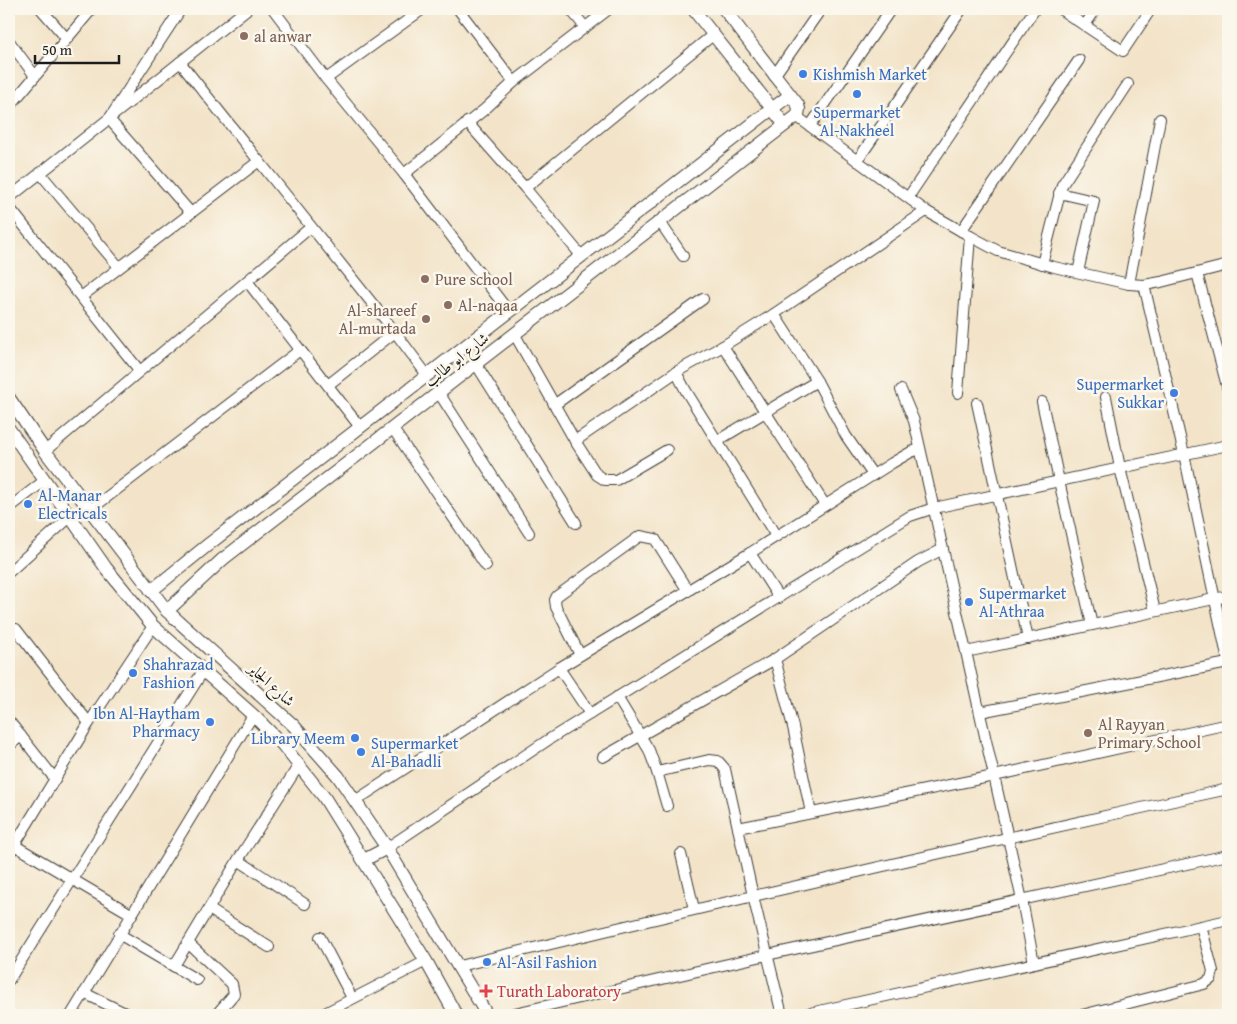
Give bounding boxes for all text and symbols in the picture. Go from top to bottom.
place label: al anwar [254,24,312,48]
marker: al anwar [238,30,250,42]
scale bar [35,32,119,64]
text: 50 m [42,39,73,60]
place label: Kishmish Market [813,62,927,86]
marker: Kishmish Market [797,68,809,80]
marker: Supermarket Al-Nakheel [851,88,863,100]
place label: Supermarket Al-Nakheel [813,100,901,142]
place label: Pure school [435,267,513,291]
marker: Pure school [419,273,431,285]
place label: Al-naqaa [458,293,518,317]
place label: Al-shareef Al-murtada [339,298,418,340]
marker: Al-naqaa [442,299,454,311]
marker: Al-shareef Al-murtada [420,313,432,325]
street label: شارع ابو طالب [418,326,495,394]
place label: Supermarket Sukkar [1077,372,1164,414]
marker: Supermarket Sukkar [1168,387,1180,399]
place label: Al-Manar Electricals [38,483,107,525]
marker: Al-Manar Electricals [22,498,34,510]
place label: Supermarket Al-Athraa [979,581,1067,623]
marker: Supermarket Al-Athraa [963,596,975,608]
place label: Shahrazad Fashion [143,652,214,694]
street label: شارع الجاير [240,655,301,713]
marker: Shahrazad Fashion [127,667,139,679]
place label: Ibn Al-Haytham Pharmacy [93,701,200,743]
place label: Al Rayyan Primary School [1098,712,1201,754]
marker: Ibn Al-Haytham Pharmacy [204,716,216,728]
place label: Library Meem [251,726,345,750]
marker: Al Rayyan Primary School [1082,727,1094,739]
place label: Supermarket Al-Bahadli [371,731,459,773]
marker: Library Meem [349,732,361,744]
marker: Supermarket Al-Bahadli [355,746,367,758]
place label: Al-Asil Fashion [497,950,597,974]
marker: Al-Asil Fashion [481,956,493,968]
place label: Turath Laboratory [497,979,621,1003]
marker: Turath Laboratory [479,984,493,998]

